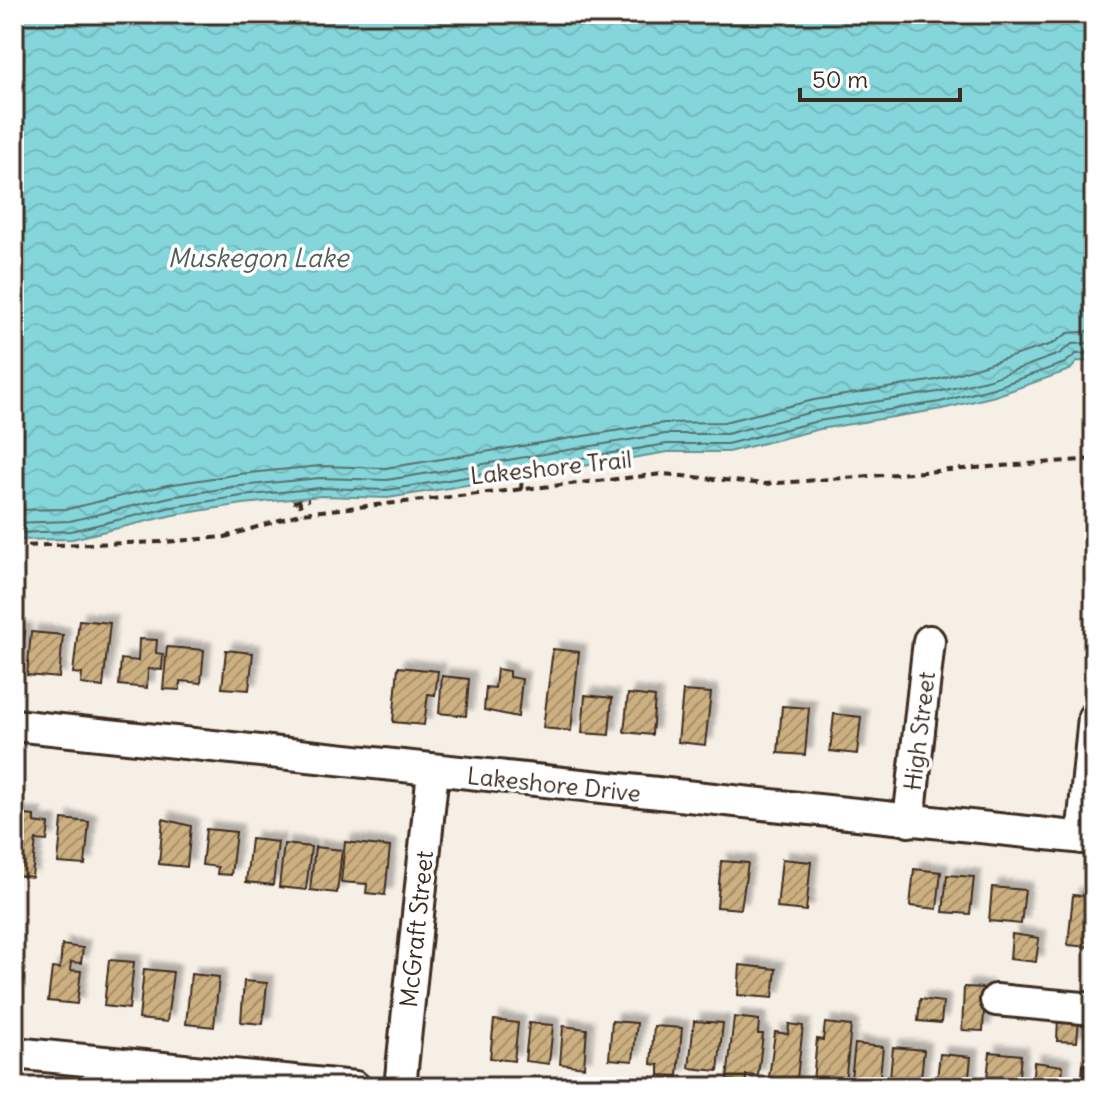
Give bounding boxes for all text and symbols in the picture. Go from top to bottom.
scale bar [800,52,960,102]
text: 50 m [812,64,868,94]
water label: Muskegon Lake [167,241,351,274]
street label: Lakeshore Trail [469,444,633,490]
street label: High Street [897,670,941,792]
street label: Lakeshore Drive [466,760,642,808]
street label: McGraft Street [393,849,439,1009]

